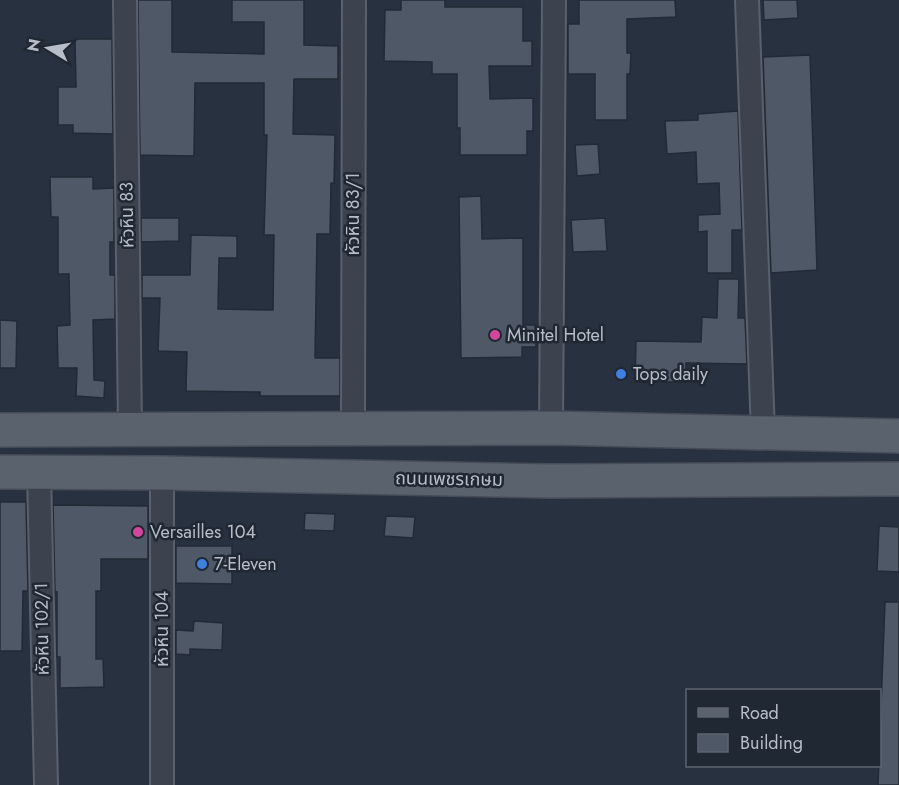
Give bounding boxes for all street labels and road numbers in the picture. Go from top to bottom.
street label: หัวหิน 83/1 [340,172,366,256]
street label: หัวหิน 83 [113,182,141,248]
street label: ถนนเพชรเกษม [395,465,503,493]
street label: หัวหิน 102/1 [28,582,56,676]
street label: หัวหิน 104 [149,591,175,667]

